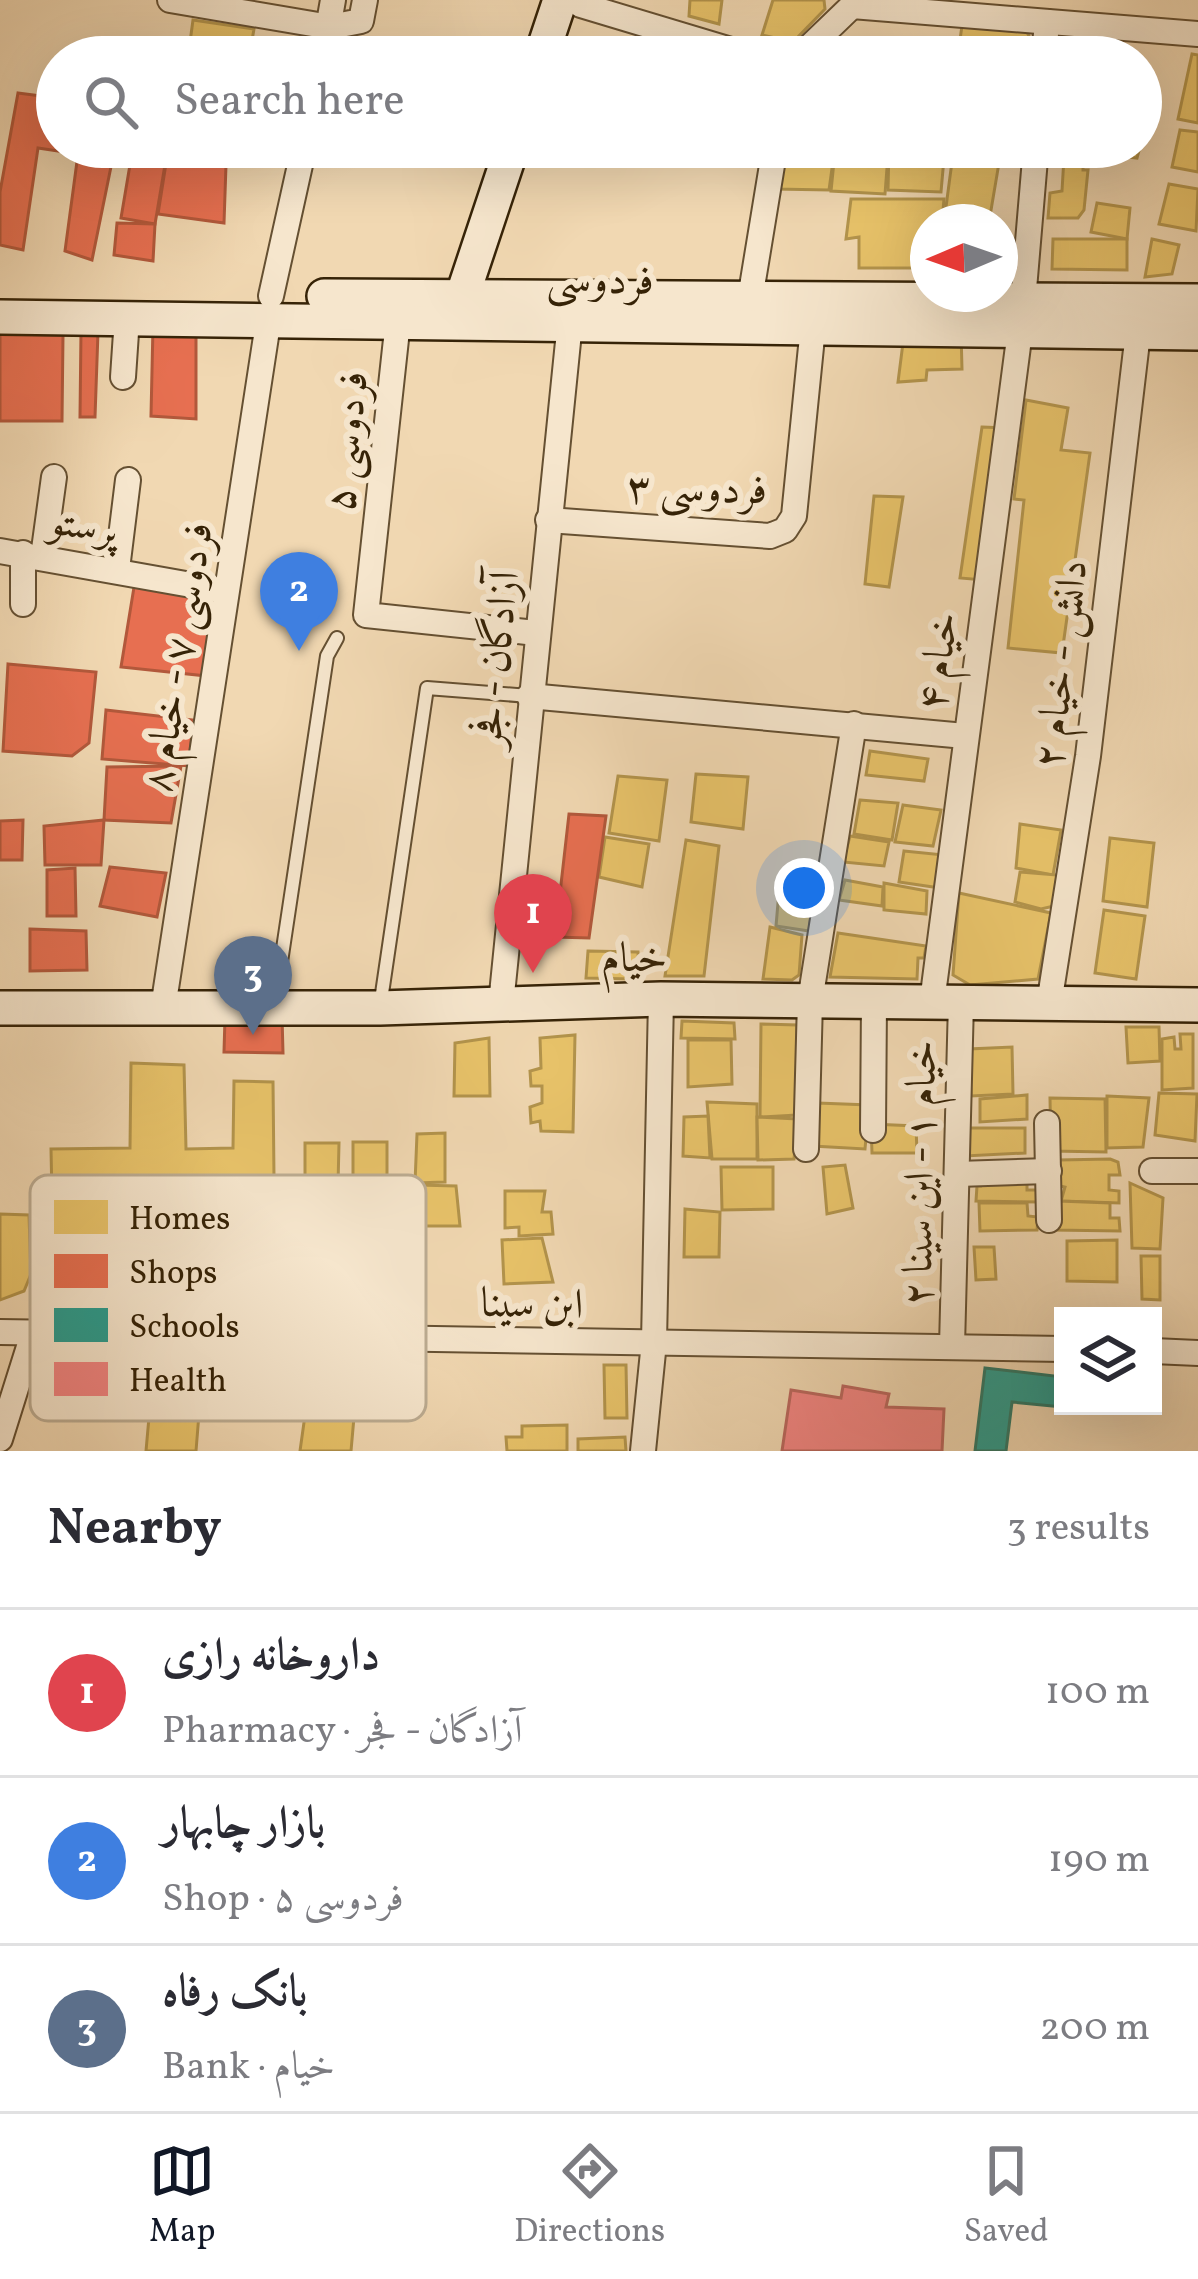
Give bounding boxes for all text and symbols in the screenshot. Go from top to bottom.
search box [36,36,1162,168]
icon: search [78,69,144,135]
text: Search here [174,71,405,134]
north arrow [910,204,1018,312]
street label: فردوسی [546,252,654,313]
street label: فردوسی ۵ [313,368,386,514]
street label: فردوسی ۳ [626,461,768,522]
street label: پرستو [40,493,126,564]
street label: فردوسی ۷ - خیام ۸ [130,518,234,797]
pin: 2 [260,552,338,651]
street label: دانش - خیام ۲ [1021,557,1108,773]
street label: آزادگان - فجر [459,565,537,755]
street label: خیام ۴ [904,608,980,715]
your location [774,858,834,918]
pin: 1 [494,874,572,973]
street label: خیام [600,930,668,994]
pin: 3 [214,936,292,1035]
street label: خیام ۱ - این سینا ۲ [891,1039,957,1307]
legend [30,1175,426,1421]
text: Homes [129,1198,230,1244]
text: Shops [129,1252,217,1298]
street label: ابن سینا [480,1276,584,1337]
text: Schools [129,1306,240,1352]
map controls [1054,1307,1162,1415]
button: layers [1054,1307,1162,1415]
text: Health [129,1360,227,1406]
text: Nearby [48,1494,222,1565]
text: 3 results [1007,1502,1150,1556]
text: داروخانه رازی [162,1626,380,1689]
text: 1 [79,1666,95,1720]
text: 100 m [1045,1666,1150,1720]
text: Pharmacy · آزادگان - فجر [162,1705,523,1759]
text: بازار چابهار [162,1794,325,1857]
text: 2 [77,1834,97,1888]
text: 190 m [1048,1834,1150,1888]
text: Shop · فردوسی ۵ [162,1873,404,1927]
text: بانک رفاه [162,1962,308,2025]
text: 3 [77,2002,97,2056]
text: 200 m [1039,2002,1150,2056]
text: Bank · خیام [162,2041,335,2095]
tab: Map [149,2138,215,2256]
tab: Directions [514,2138,665,2256]
tab: Saved [964,2138,1049,2256]

